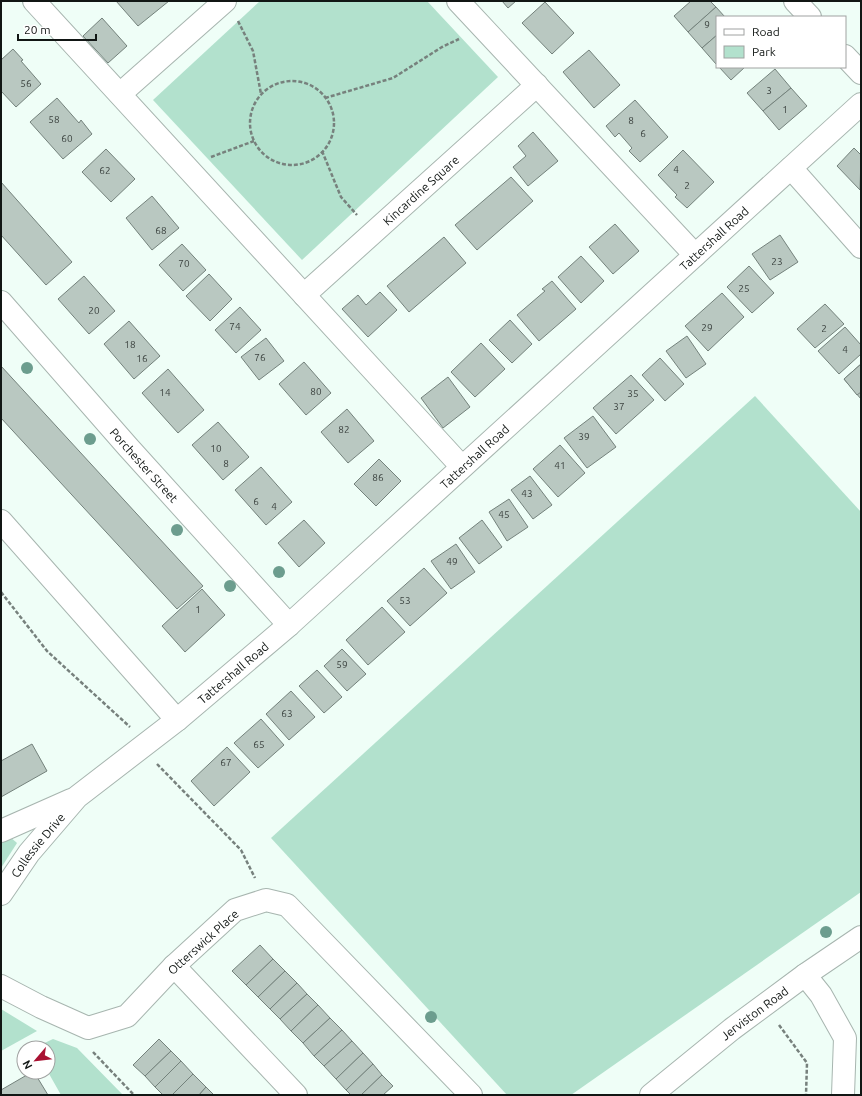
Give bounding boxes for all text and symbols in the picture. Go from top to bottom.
scale bar [18,16,96,42]
legend [716,16,846,68]
house number: 9 [704,19,710,30]
text: 20 m [24,23,51,36]
text: Road [752,25,780,38]
text: Park [752,45,776,58]
house number: 56 [20,78,32,89]
house number: 3 [766,85,772,96]
house number: 1 [782,104,788,115]
house number: 58 [48,114,60,125]
house number: 8 [628,115,634,126]
house number: 6 [640,128,646,139]
house number: 60 [61,133,73,144]
street label: Kincardine Square [380,152,461,227]
house number: 4 [673,164,679,175]
house number: 62 [99,165,111,176]
house number: 2 [684,180,690,191]
street label: Tattershall Road [677,204,751,273]
house number: 68 [155,225,167,236]
house number: 23 [771,256,783,267]
house number: 70 [178,258,190,269]
house number: 25 [738,283,750,294]
house number: 20 [88,305,100,316]
house number: 74 [229,321,241,332]
house number: 29 [701,322,713,333]
house number: 2 [821,323,827,334]
house number: 18 [124,339,136,350]
house number: 4 [842,344,848,355]
house number: 76 [254,352,266,363]
house number: 16 [136,353,148,364]
house number: 80 [310,386,322,397]
house number: 14 [159,387,171,398]
house number: 35 [627,388,639,399]
house number: 37 [613,401,625,412]
street label: Tattershall Road [437,422,511,491]
house number: 82 [338,424,350,435]
street label: Porchester Street [108,425,181,505]
house number: 39 [578,431,590,442]
house number: 10 [210,443,222,454]
house number: 8 [223,458,229,469]
house number: 41 [554,460,566,471]
house number: 86 [372,472,384,483]
house number: 43 [521,488,533,499]
house number: 6 [253,496,259,507]
house number: 4 [271,501,277,512]
house number: 45 [498,509,510,520]
house number: 49 [446,556,458,567]
house number: 53 [399,595,411,606]
house number: 1 [195,604,201,615]
street label: Tattershall Road [195,639,271,706]
house number: 59 [336,659,348,670]
house number: 63 [281,708,293,719]
house number: 65 [253,739,265,750]
house number: 67 [220,757,232,768]
street label: Collessie Drive [8,810,67,880]
street label: Otterswick Place [165,907,241,977]
street label: Jerviston Road [718,984,790,1042]
north arrow [16,1040,56,1080]
text: N [20,1058,34,1071]

